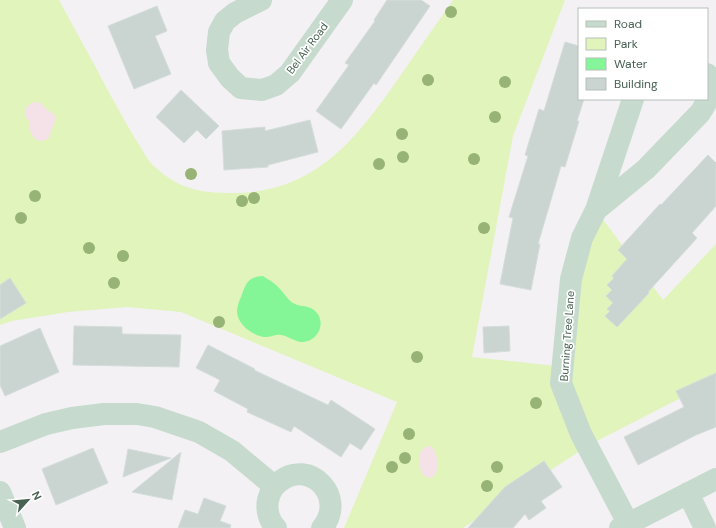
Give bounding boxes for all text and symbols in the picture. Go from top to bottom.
legend [578,8,708,100]
text: Road [614,16,642,32]
street label: Bel Air Road [283,19,331,76]
text: Park [614,36,638,52]
text: Water [614,56,648,72]
text: Building [614,76,658,92]
street label: Burning Tree Lane [557,290,577,382]
north arrow [8,480,48,520]
text: N [29,489,45,502]

